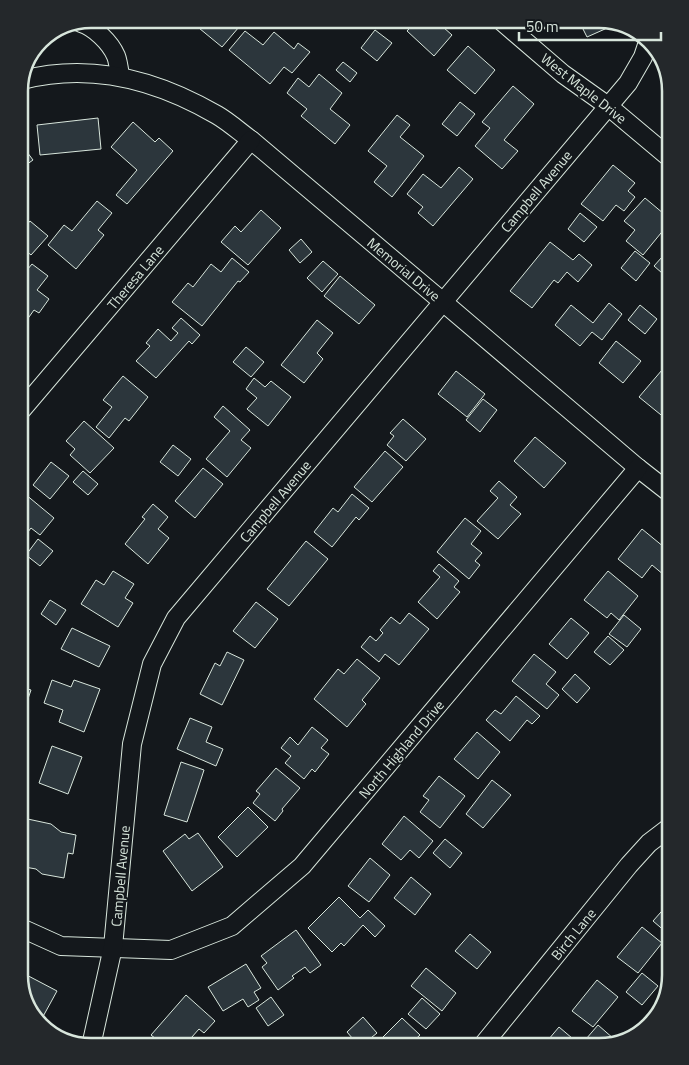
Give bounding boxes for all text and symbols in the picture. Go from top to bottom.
scale bar [519,10,662,42]
text: 50 m [526,15,559,38]
street label: West Maple Drive [537,48,631,128]
street label: Campbell Avenue [495,145,577,237]
street label: Memorial Drive [363,232,445,306]
street label: Theresa Lane [102,240,168,314]
street label: Campbell Avenue [234,455,316,547]
street label: North Highland Drive [353,695,449,803]
street label: Campbell Avenue [105,825,135,927]
street label: Birch Lane [546,904,600,964]

